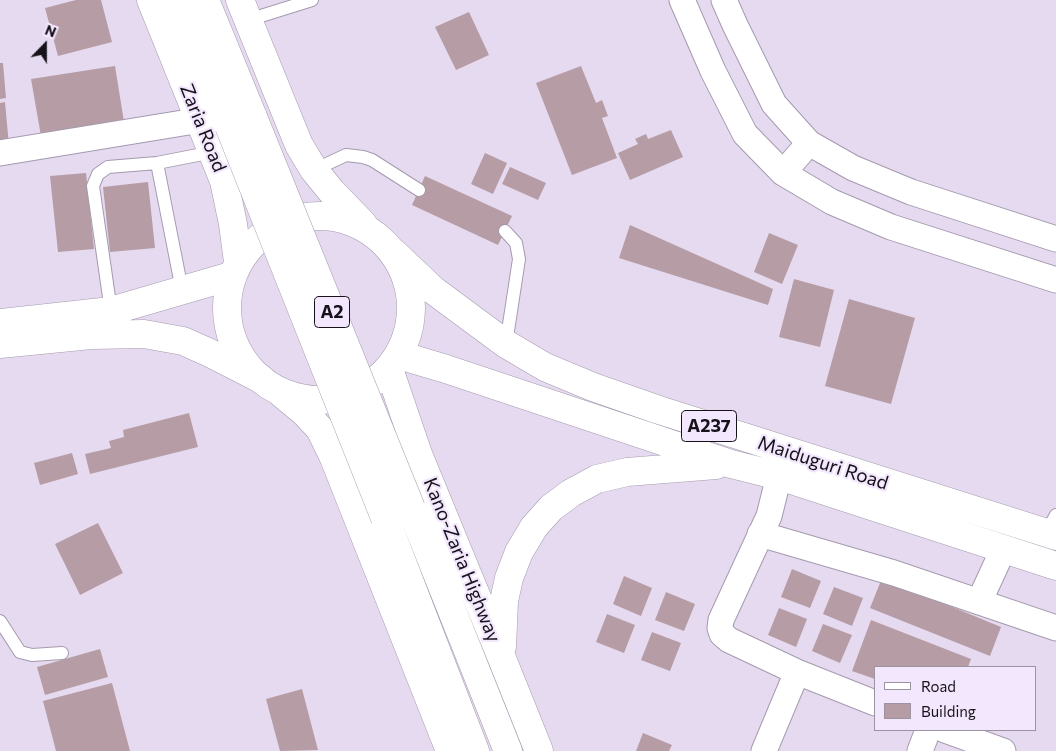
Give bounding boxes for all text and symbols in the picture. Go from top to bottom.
north arrow [20,20,70,70]
text: N [43,21,59,40]
street label: Zaria Road [175,81,231,175]
road number: A2 [314,296,350,328]
road number: A237 [682,411,736,442]
street label: Maiduguri Road [755,431,891,495]
street label: Kano-Zaria Highway [419,474,505,646]
legend [874,666,1036,731]
text: Road [921,677,956,695]
text: Building [921,702,976,720]

